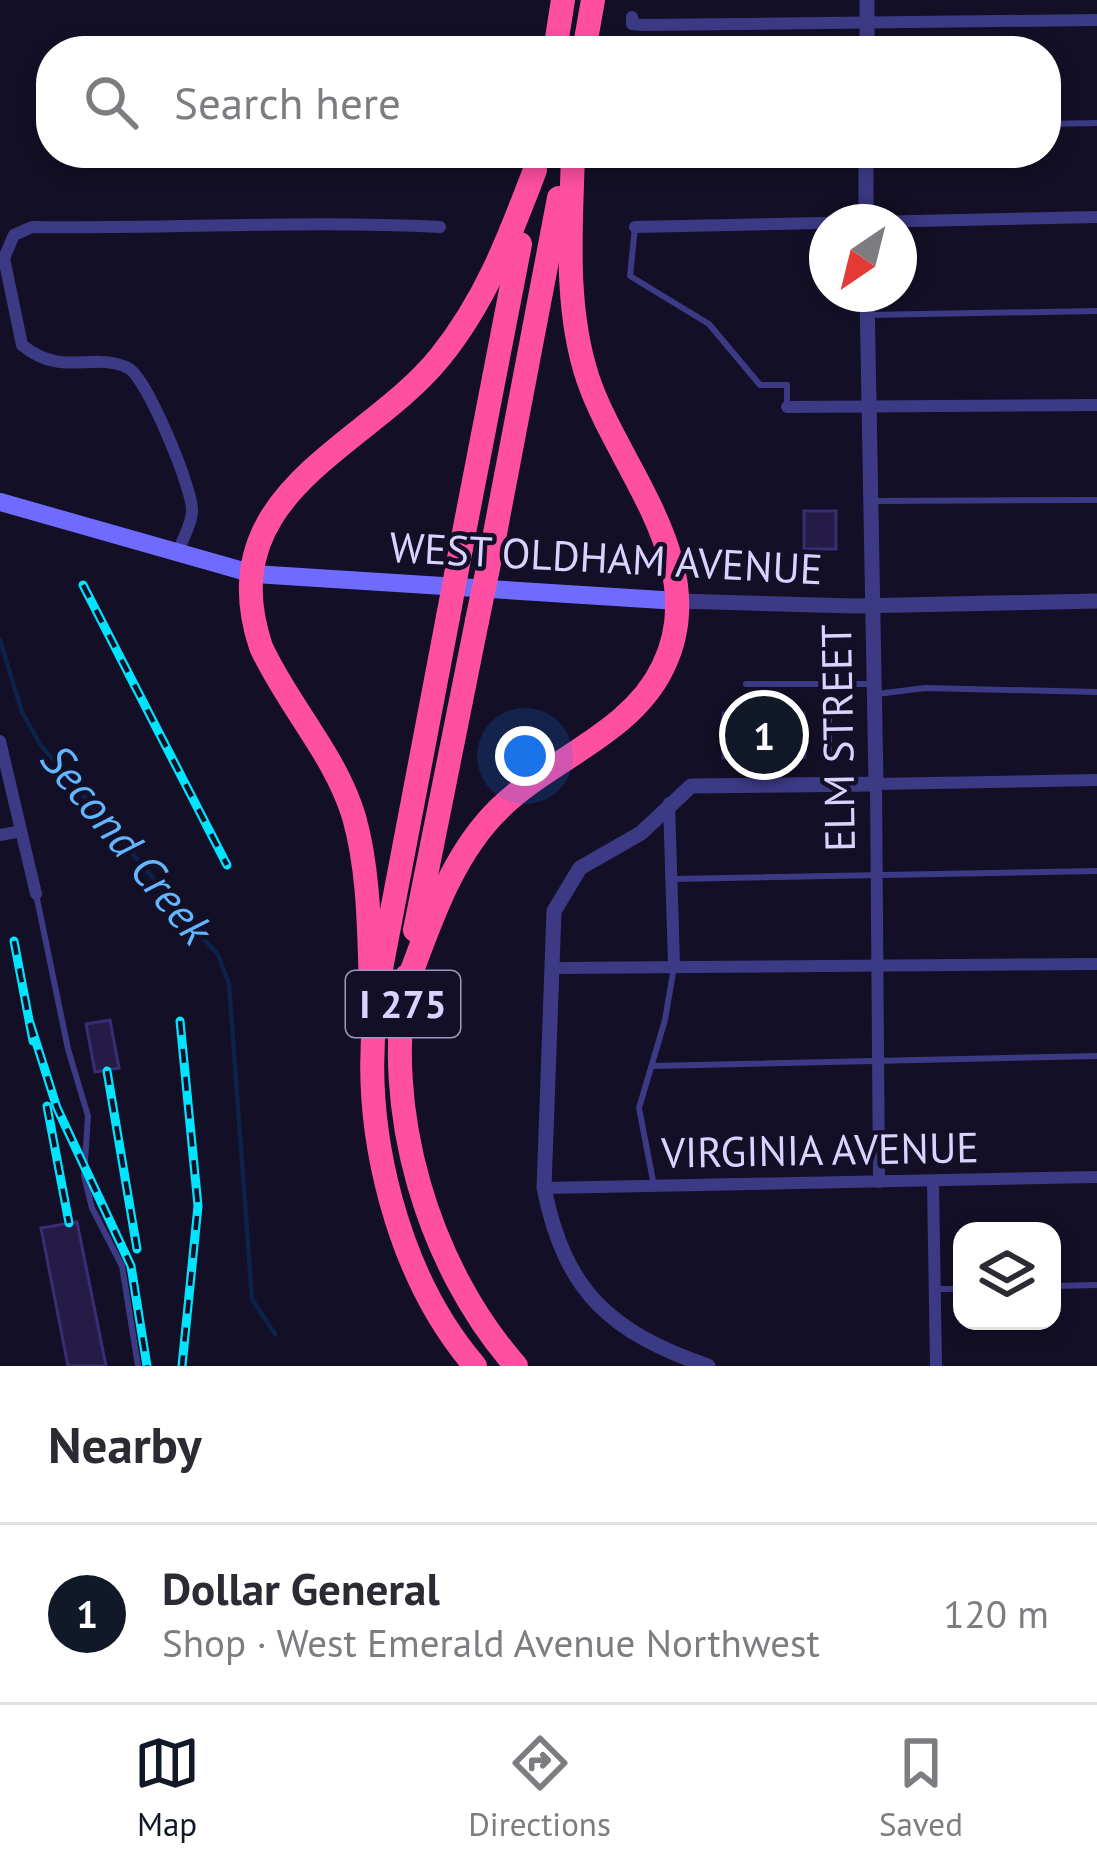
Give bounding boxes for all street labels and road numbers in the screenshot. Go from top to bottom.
street label: WEST OLDHAM AVENUE [388,519,824,596]
street label: ELM STREET [808,624,867,852]
road number: I 275 [346,971,460,1037]
street label: VIRGINIA AVENUE [660,1119,979,1180]

